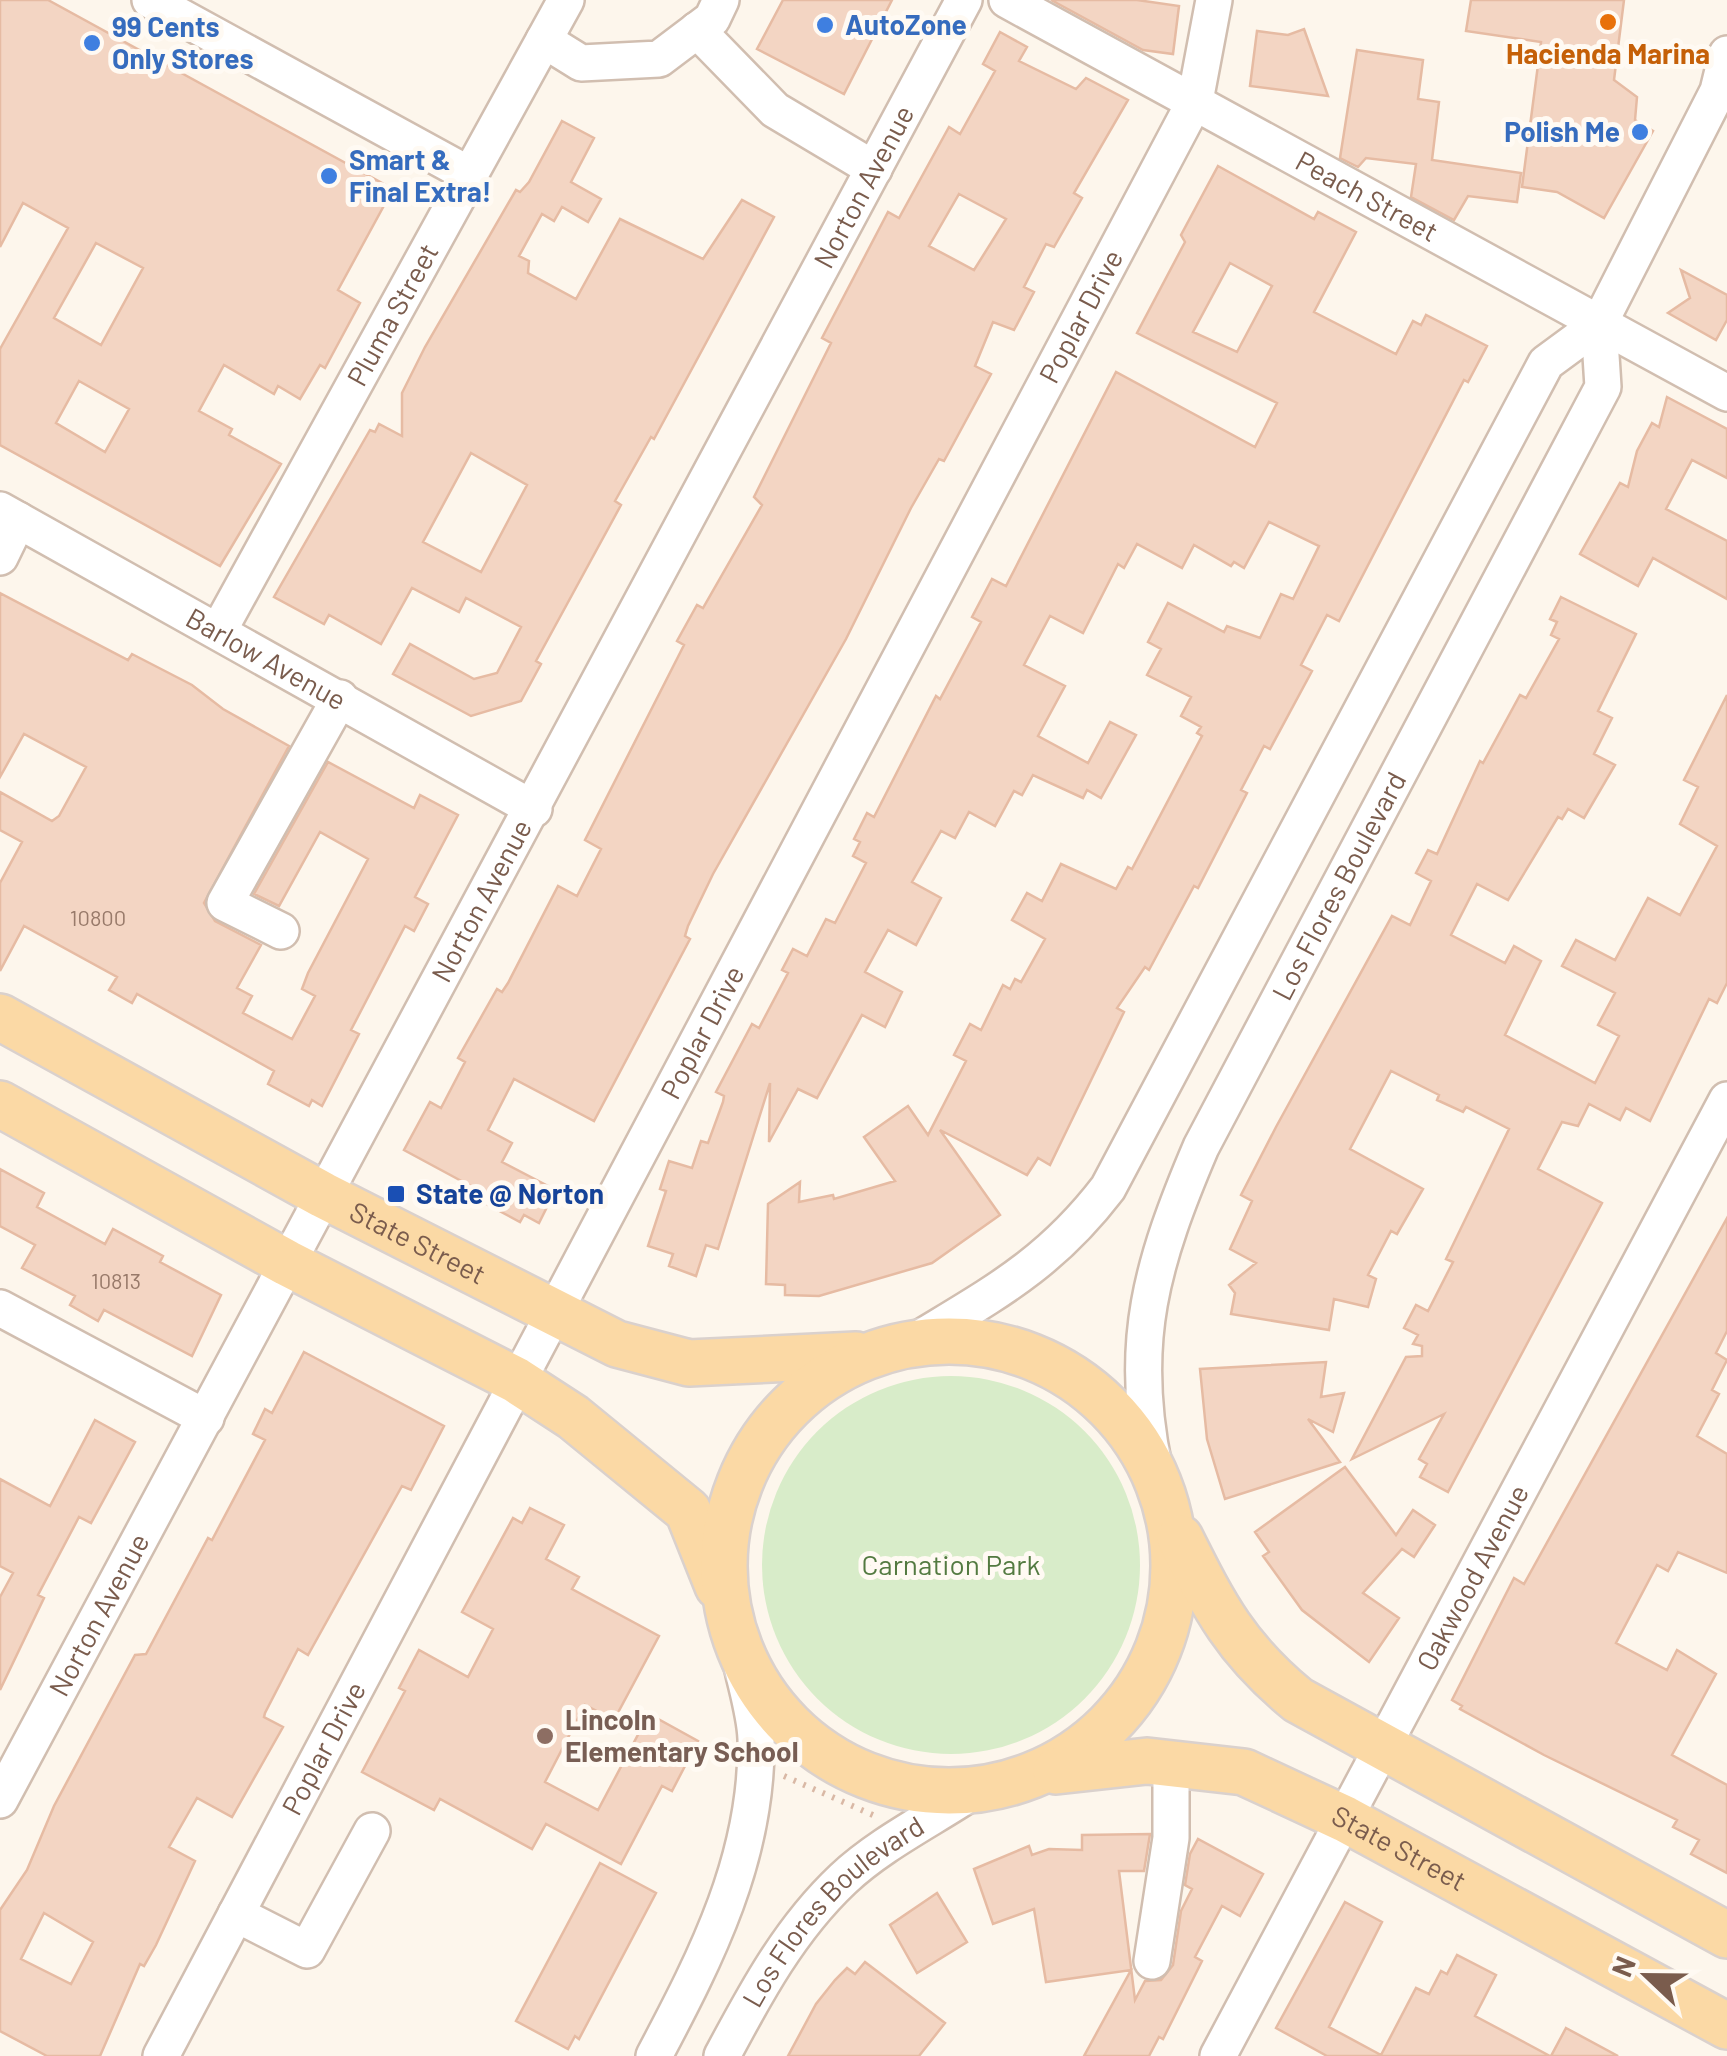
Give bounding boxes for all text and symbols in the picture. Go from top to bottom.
place label: AutoZone [845,7,967,41]
place label: 99 Cents Only Stores [112,9,253,75]
marker: Hacienda Marina [1597,11,1619,33]
marker: AutoZone [814,14,836,36]
marker: 99 Cents Only Stores [81,32,103,54]
place label: Hacienda Marina [1506,36,1710,70]
street label: Norton Avenue [806,99,920,273]
place label: Polish Me [1504,114,1620,148]
marker: Polish Me [1629,121,1651,143]
place label: Smart & Final Extra! [349,142,491,208]
street label: Peach Street [1290,143,1444,248]
marker: Smart & Final Extra! [318,165,340,187]
street label: Pluma Street [339,237,445,391]
street label: Poplar Drive [1031,243,1129,388]
street label: Barlow Avenue [181,600,353,716]
street label: Los Flores Boulevard [1264,766,1412,1005]
street label: Norton Avenue [423,813,538,988]
house number: 10800 [70,904,126,930]
street label: Poplar Drive [652,959,751,1104]
place label: State @ Norton [416,1176,604,1210]
marker: State @ Norton [385,1183,407,1205]
street label: State Street [345,1194,492,1291]
house number: 10813 [91,1267,141,1293]
street label: Oakwood Avenue [1408,1478,1535,1676]
street label: Norton Avenue [41,1527,156,1702]
park label: Carnation Park [862,1547,1040,1581]
street label: Poplar Drive [274,1676,372,1820]
place label: Lincoln Elementary School [565,1702,799,1768]
marker: Lincoln Elementary School [534,1725,556,1747]
street label: State Street [1327,1797,1472,1897]
street label: Los Flores Boulevard [734,1808,930,2013]
north arrow [1597,1926,1697,2026]
text: N [1604,1951,1642,1981]

